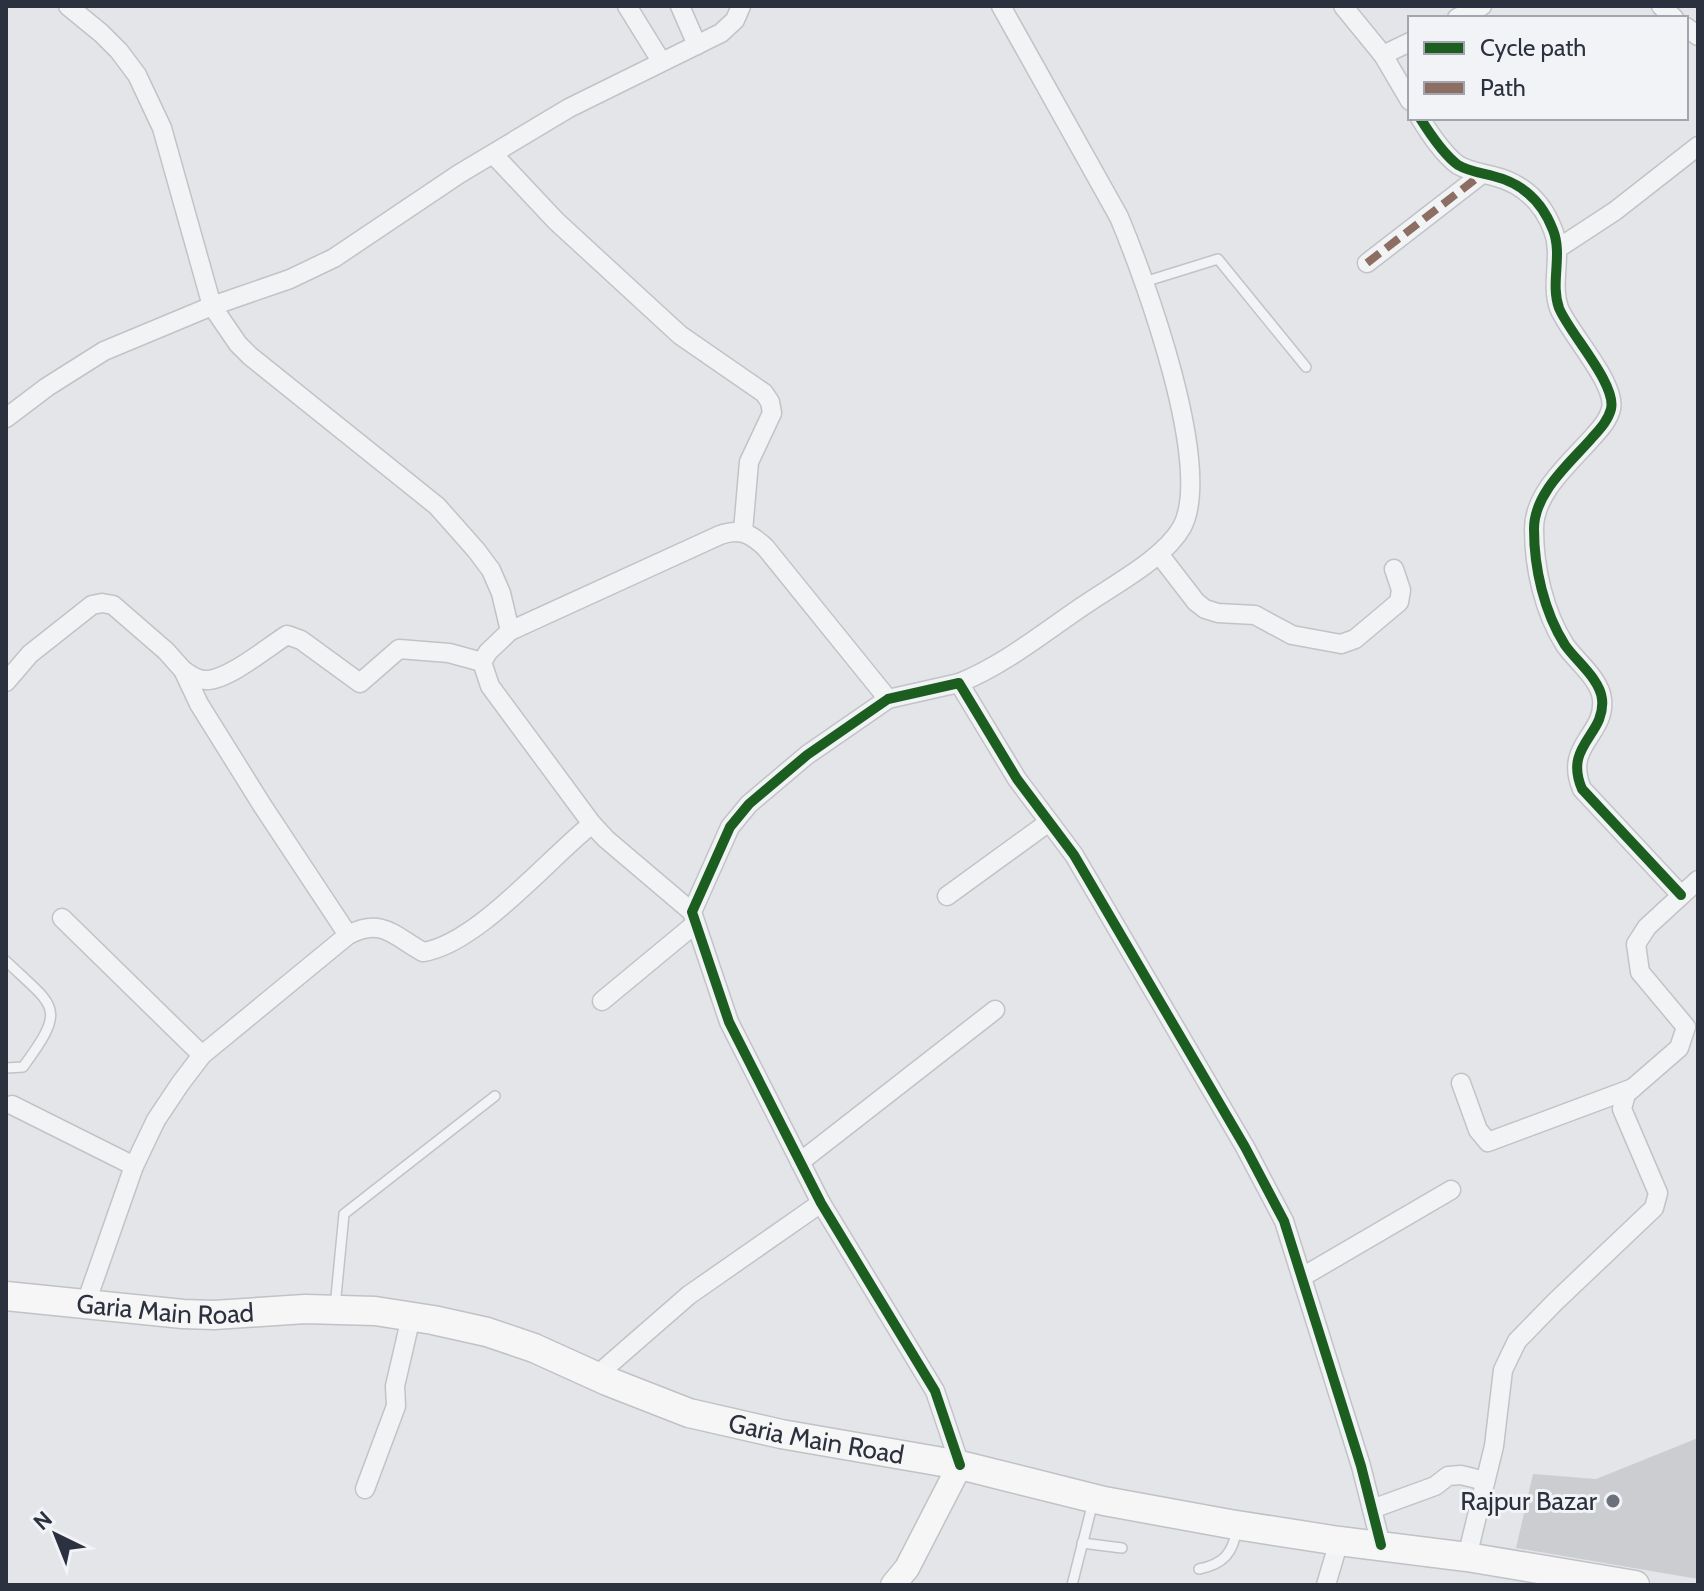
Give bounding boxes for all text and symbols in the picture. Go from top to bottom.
legend [1408,16,1688,120]
text: Cycle path [1480,33,1586,62]
text: Path [1480,73,1526,102]
street label: Garia Main Road [75,1287,255,1331]
street label: Garia Main Road [726,1407,907,1471]
place label: Rajpur Bazar [1460,1485,1598,1517]
marker: Rajpur Bazar [1604,1492,1622,1510]
north arrow [16,1495,96,1575]
text: N [28,1506,58,1536]

